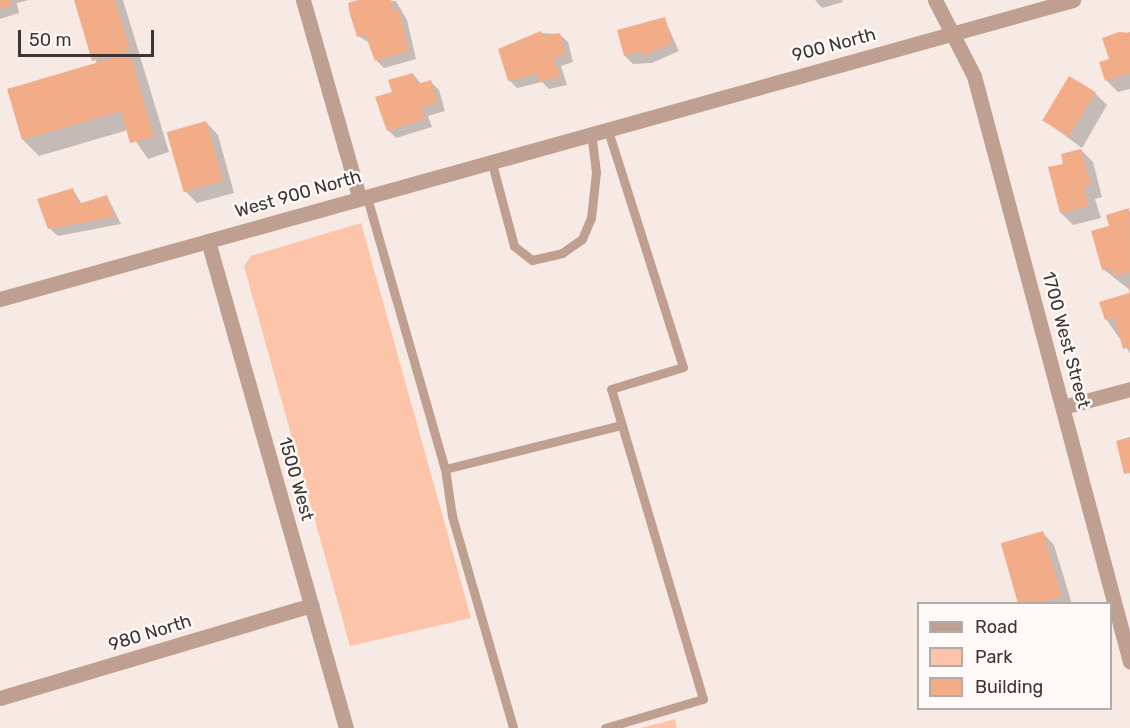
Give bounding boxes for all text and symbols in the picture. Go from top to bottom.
scale bar [21,18,158,56]
street label: 900 North [790,23,878,67]
text: 50 m [29,29,72,51]
street label: West 900 North [232,166,364,222]
street label: 1700 West Street [1037,269,1095,411]
street label: 1500 West [274,435,318,523]
legend [917,602,1112,710]
street label: 980 North [106,610,194,656]
text: Road [975,616,1018,638]
text: Park [975,646,1012,668]
text: Building [975,676,1043,698]

